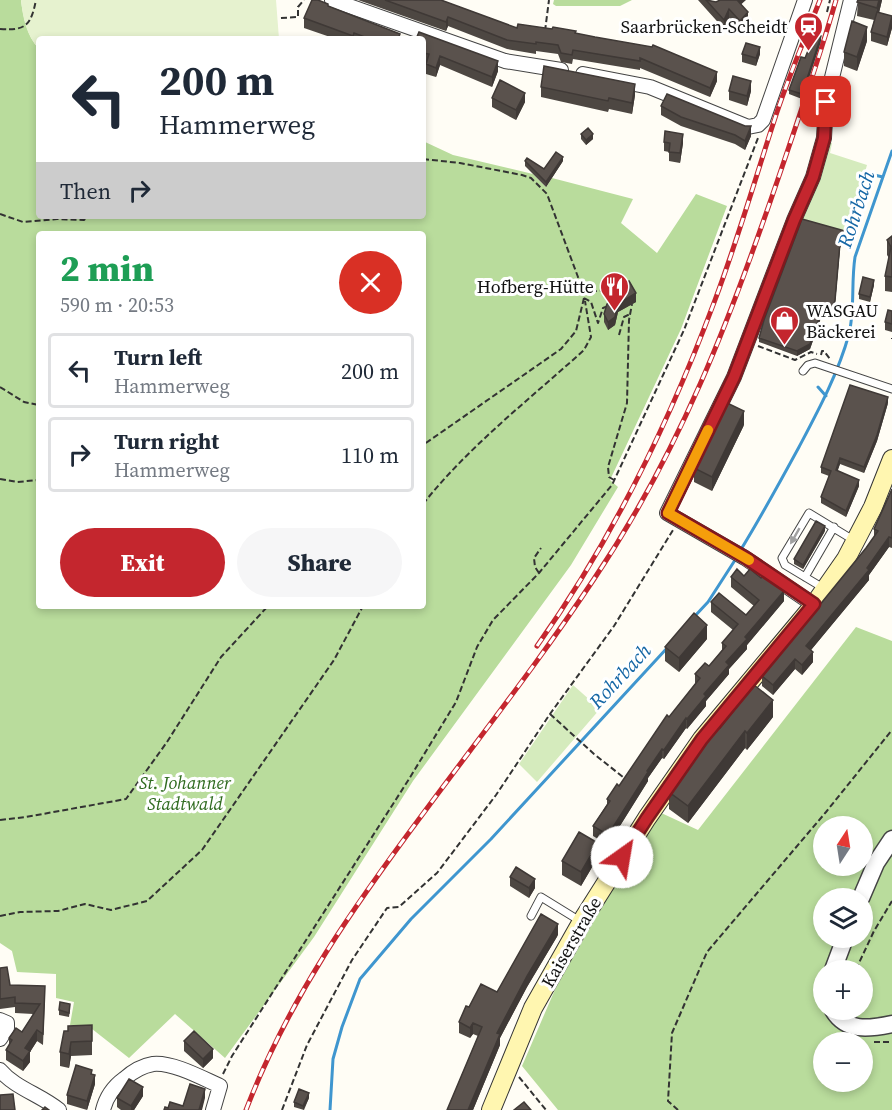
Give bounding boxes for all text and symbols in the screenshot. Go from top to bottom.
station icon: Saarbrücken-Scheidt [792,10,824,52]
place label: Saarbrücken-Scheidt [621,14,787,39]
text: 200 m [159,51,274,109]
icon: left [60,60,138,138]
pin [800,76,851,127]
icon: arrive [809,85,842,118]
text: Hammerweg [159,106,315,143]
water label: Rohrbach [830,167,882,252]
icon: right [123,174,156,207]
text: Then [60,176,111,206]
text: 2 min [60,244,154,293]
button: close [339,251,402,314]
restaurant icon: Hofberg-Hütte [599,270,631,312]
place label: Hofberg-Hütte [477,274,594,299]
text: 590 m · 20:53 [60,291,174,319]
place label: WASGAU Bäckerei [806,298,878,344]
shop icon: WASGAU Bäckerei [769,304,801,346]
text: Turn left [114,342,202,372]
icon: left [63,354,96,387]
text: 200 m [341,356,399,386]
text: Hammerweg [114,372,230,400]
text: Turn right [114,426,219,456]
icon: right [63,438,96,471]
text: 110 m [341,440,399,470]
text: Hammerweg [114,456,230,484]
button: Exit [60,528,225,597]
button: Share [237,528,402,597]
one-way arrow [790,528,801,544]
water label: Rohrbach [582,637,657,715]
park label: St. Johanner Stadtwald [139,770,232,816]
north arrow [813,816,873,876]
map controls [813,816,873,1092]
position arrow [590,825,654,889]
button: layers [813,888,873,948]
street label: Kaiserstraße [535,892,607,992]
button: + [813,960,873,1020]
button: − [813,1032,873,1092]

